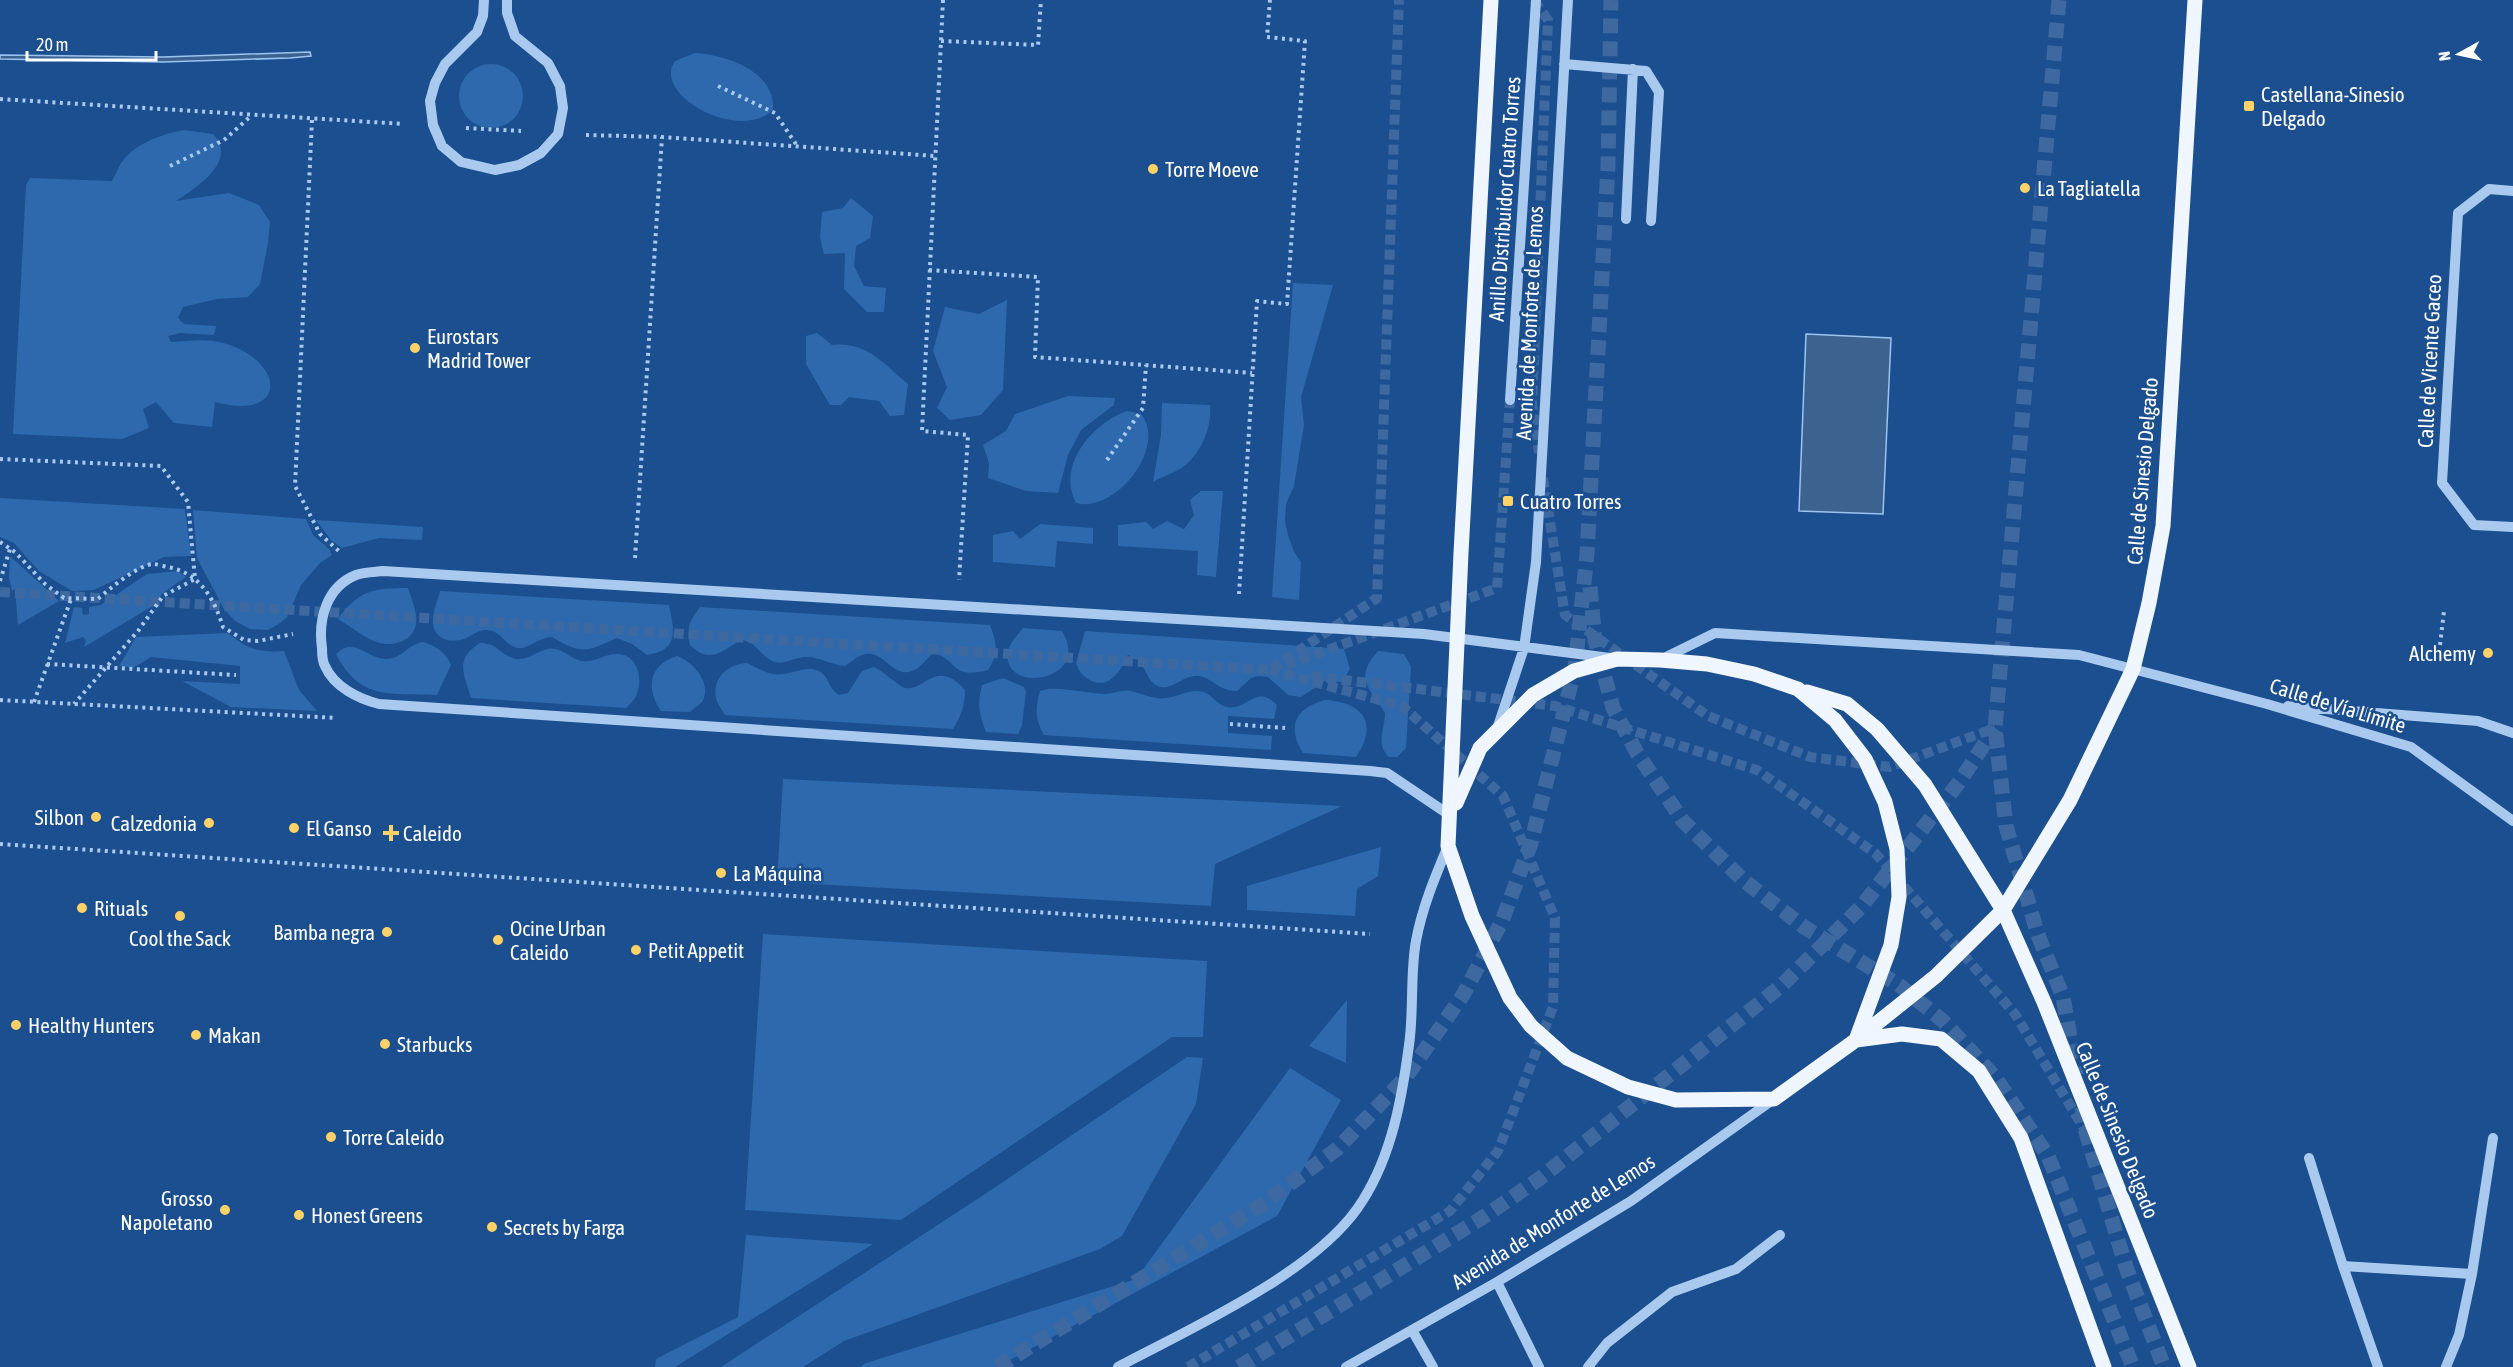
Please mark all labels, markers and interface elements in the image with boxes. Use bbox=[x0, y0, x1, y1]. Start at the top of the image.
scale bar bbox=[27, 24, 156, 62]
north arrow bbox=[2429, 24, 2489, 84]
text: 20 m bbox=[36, 34, 68, 55]
text: N bbox=[2435, 50, 2454, 62]
street label: Anillo Distribuidor Cuatro Torres bbox=[1483, 76, 1525, 322]
place label: Castellana-Sinesio Delgado bbox=[2261, 82, 2405, 130]
marker: Castellana-Sinesio Delgado bbox=[2242, 99, 2256, 113]
place label: Torre Moeve bbox=[1165, 157, 1259, 181]
marker: Torre Moeve bbox=[1146, 162, 1160, 176]
place label: La Tagliatella bbox=[2037, 176, 2141, 200]
marker: La Tagliatella bbox=[2018, 181, 2032, 195]
street label: Avenida de Monforte de Lemos bbox=[1511, 205, 1547, 441]
street label: Calle de Vicente Gaceo bbox=[2412, 274, 2446, 448]
place label: Eurostars Madrid Tower bbox=[427, 324, 531, 372]
marker: Eurostars Madrid Tower bbox=[408, 341, 422, 355]
street label: Calle de Sinesio Delgado bbox=[2122, 376, 2162, 566]
place label: Cuatro Torres bbox=[1520, 489, 1622, 513]
marker: Cuatro Torres bbox=[1501, 494, 1515, 508]
place label: Alchemy bbox=[2409, 641, 2476, 665]
marker: Alchemy bbox=[2481, 646, 2495, 660]
street label: Calle de Vía Límite bbox=[2267, 673, 2409, 737]
place label: Silbon bbox=[35, 805, 84, 829]
marker: Silbon bbox=[89, 810, 103, 824]
place label: Calzedonia bbox=[111, 811, 197, 835]
marker: Calzedonia bbox=[202, 816, 216, 830]
place label: El Ganso bbox=[306, 816, 372, 840]
marker: El Ganso bbox=[287, 821, 301, 835]
place label: Caleido bbox=[403, 821, 462, 845]
marker: Caleido bbox=[384, 826, 398, 840]
place label: La Máquina bbox=[733, 861, 822, 885]
marker: La Máquina bbox=[714, 866, 728, 880]
place label: Rituals bbox=[94, 896, 148, 920]
marker: Rituals bbox=[75, 901, 89, 915]
marker: Cool the Sack bbox=[173, 909, 187, 923]
place label: Ocine Urban Caleido bbox=[510, 916, 606, 964]
place label: Bamba negra bbox=[273, 920, 375, 944]
marker: Bamba negra bbox=[380, 925, 394, 939]
place label: Cool the Sack bbox=[129, 926, 231, 950]
marker: Ocine Urban Caleido bbox=[491, 933, 505, 947]
place label: Petit Appetit bbox=[648, 938, 744, 962]
marker: Petit Appetit bbox=[629, 943, 643, 957]
place label: Healthy Hunters bbox=[28, 1013, 154, 1037]
marker: Healthy Hunters bbox=[9, 1018, 23, 1032]
place label: Makan bbox=[208, 1023, 261, 1047]
marker: Makan bbox=[189, 1028, 203, 1042]
place label: Starbucks bbox=[397, 1032, 472, 1056]
marker: Starbucks bbox=[378, 1037, 392, 1051]
street label: Calle de Sinesio Delgado bbox=[2072, 1038, 2164, 1222]
place label: Torre Caleido bbox=[343, 1125, 444, 1149]
marker: Torre Caleido bbox=[324, 1130, 338, 1144]
street label: Avenida de Monforte de Lemos bbox=[1447, 1149, 1659, 1293]
place label: Grosso Napoletano bbox=[120, 1186, 213, 1234]
marker: Grosso Napoletano bbox=[218, 1203, 232, 1217]
place label: Honest Greens bbox=[311, 1203, 423, 1227]
marker: Honest Greens bbox=[292, 1208, 306, 1222]
place label: Secrets by Farga bbox=[504, 1215, 625, 1239]
marker: Secrets by Farga bbox=[485, 1220, 499, 1234]

